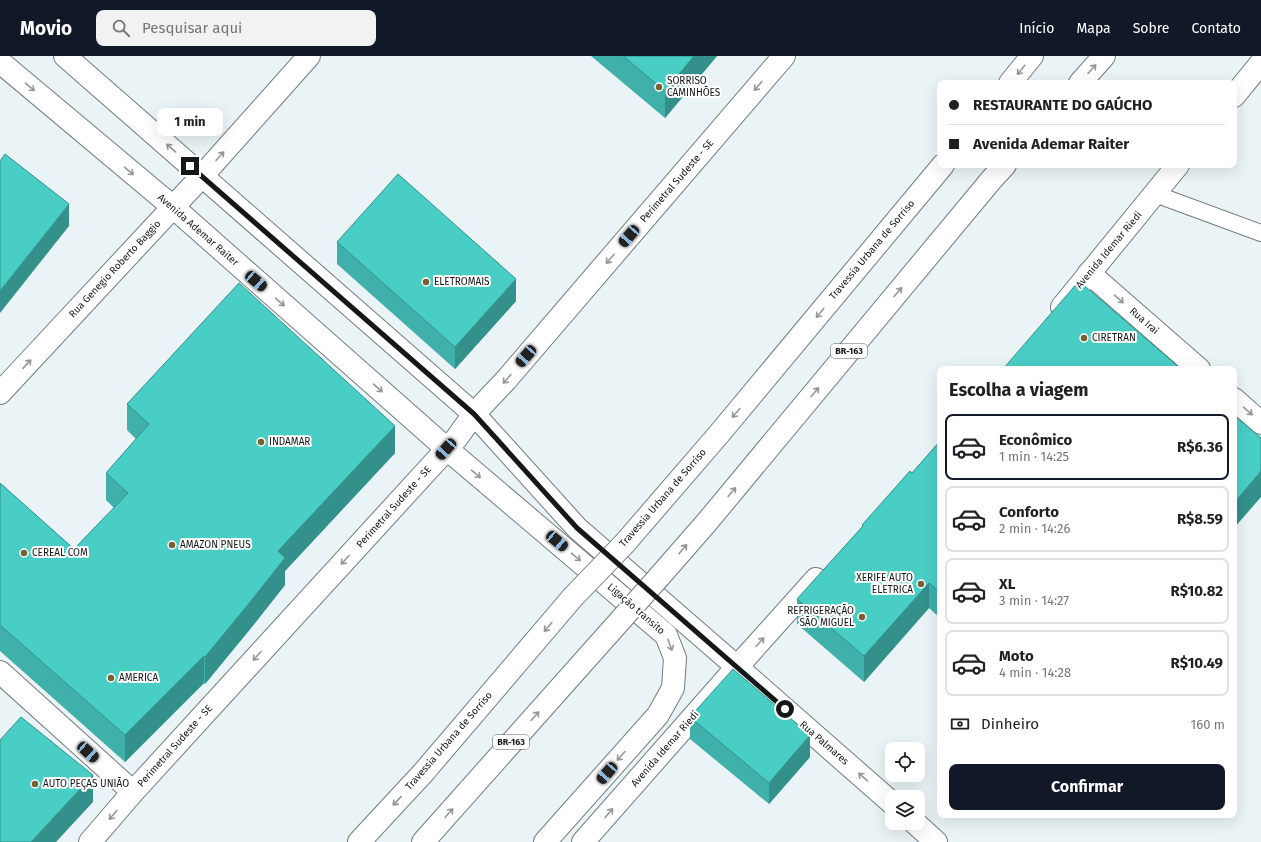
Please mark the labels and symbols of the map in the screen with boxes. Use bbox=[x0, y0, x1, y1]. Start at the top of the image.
one-way arrow bbox=[1017, 64, 1025, 75]
one-way arrow bbox=[1087, 65, 1096, 75]
place label: SORRISO CAMINHÕES bbox=[667, 75, 721, 99]
one-way arrow bbox=[754, 80, 763, 91]
one-way arrow bbox=[24, 82, 35, 91]
marker: SORRISO CAMINHÕES bbox=[654, 82, 664, 92]
callout: 1 min bbox=[157, 108, 223, 136]
street label: Perimetral Sudeste - SE bbox=[638, 137, 716, 225]
one-way arrow bbox=[165, 144, 176, 153]
one-way arrow bbox=[215, 150, 224, 161]
route end bbox=[181, 157, 199, 175]
one-way arrow bbox=[124, 166, 135, 175]
street label: Avenida Ademar Raiter bbox=[155, 192, 241, 269]
street label: Travessia Urbana de Sorriso bbox=[827, 198, 917, 302]
street label: Avenida Idemar Riedi bbox=[1073, 209, 1145, 291]
street label: Rua Genegio Roberto Baggio bbox=[67, 218, 163, 320]
car bbox=[617, 223, 641, 249]
one-way arrow bbox=[606, 253, 615, 263]
car bbox=[243, 269, 269, 293]
place label: ELETROMAIS bbox=[434, 276, 490, 288]
marker: ELETROMAIS bbox=[421, 277, 431, 287]
one-way arrow bbox=[894, 287, 903, 297]
one-way arrow bbox=[1113, 294, 1124, 303]
one-way arrow bbox=[275, 297, 285, 307]
street label: Rua Irai bbox=[1127, 305, 1161, 337]
one-way arrow bbox=[815, 308, 824, 318]
place label: CIRETRAN bbox=[1092, 332, 1136, 344]
marker: CIRETRAN bbox=[1079, 333, 1089, 343]
car bbox=[514, 343, 538, 369]
road number: BR-163 bbox=[831, 344, 867, 358]
one-way arrow bbox=[22, 359, 31, 369]
one-way arrow bbox=[503, 373, 512, 383]
one-way arrow bbox=[372, 383, 382, 392]
one-way arrow bbox=[810, 387, 819, 397]
one-way arrow bbox=[1242, 406, 1252, 415]
one-way arrow bbox=[732, 407, 741, 418]
place label: INDAMAR bbox=[269, 436, 310, 448]
car bbox=[434, 436, 458, 462]
marker: INDAMAR bbox=[256, 437, 266, 447]
street label: Travessia Urbana de Sorriso bbox=[617, 446, 709, 550]
street label: Perimetral Sudeste - SE bbox=[354, 464, 434, 550]
one-way arrow bbox=[471, 469, 482, 478]
one-way arrow bbox=[727, 486, 736, 497]
car bbox=[544, 529, 570, 553]
place label: AMAZON PNEUS bbox=[180, 539, 251, 551]
marker: AMAZON PNEUS bbox=[167, 540, 177, 550]
one-way arrow bbox=[678, 544, 687, 555]
place label: CEREAL COM bbox=[32, 547, 88, 559]
marker: CEREAL COM bbox=[19, 548, 29, 558]
one-way arrow bbox=[571, 553, 581, 562]
one-way arrow bbox=[340, 555, 349, 565]
place label: XERIFE AUTO ELETRICA bbox=[856, 572, 913, 596]
marker: XERIFE AUTO ELETRICA bbox=[916, 579, 926, 589]
street label: Ligação transito bbox=[605, 581, 667, 637]
place label: REFRIGERAÇÃO SÃO MIGUEL bbox=[787, 604, 854, 629]
marker: REFRIGERAÇÃO SÃO MIGUEL bbox=[857, 612, 867, 622]
one-way arrow bbox=[544, 622, 553, 632]
one-way arrow bbox=[755, 637, 764, 647]
one-way arrow bbox=[667, 639, 675, 651]
one-way arrow bbox=[252, 651, 262, 661]
place label: AMERICA bbox=[119, 672, 158, 684]
marker: AMERICA bbox=[106, 673, 116, 683]
street label: Travessia Urbana de Sorriso bbox=[403, 689, 495, 793]
route start bbox=[776, 700, 794, 718]
street label: Perimetral Sudeste - SE bbox=[135, 703, 215, 789]
street label: Avenida Idemar Riedi bbox=[629, 708, 701, 789]
one-way arrow bbox=[530, 711, 539, 721]
street label: Rua Palmares bbox=[797, 718, 851, 768]
road number: BR-163 bbox=[493, 735, 529, 749]
car bbox=[75, 740, 101, 764]
one-way arrow bbox=[617, 751, 626, 762]
car bbox=[595, 760, 619, 786]
one-way arrow bbox=[858, 773, 868, 782]
place label: AUTO PEÇAS UNIÃO bbox=[43, 777, 129, 790]
marker: AUTO PEÇAS UNIÃO bbox=[30, 779, 40, 789]
one-way arrow bbox=[392, 796, 401, 807]
one-way arrow bbox=[605, 807, 614, 818]
one-way arrow bbox=[444, 808, 453, 818]
one-way arrow bbox=[109, 809, 118, 820]

